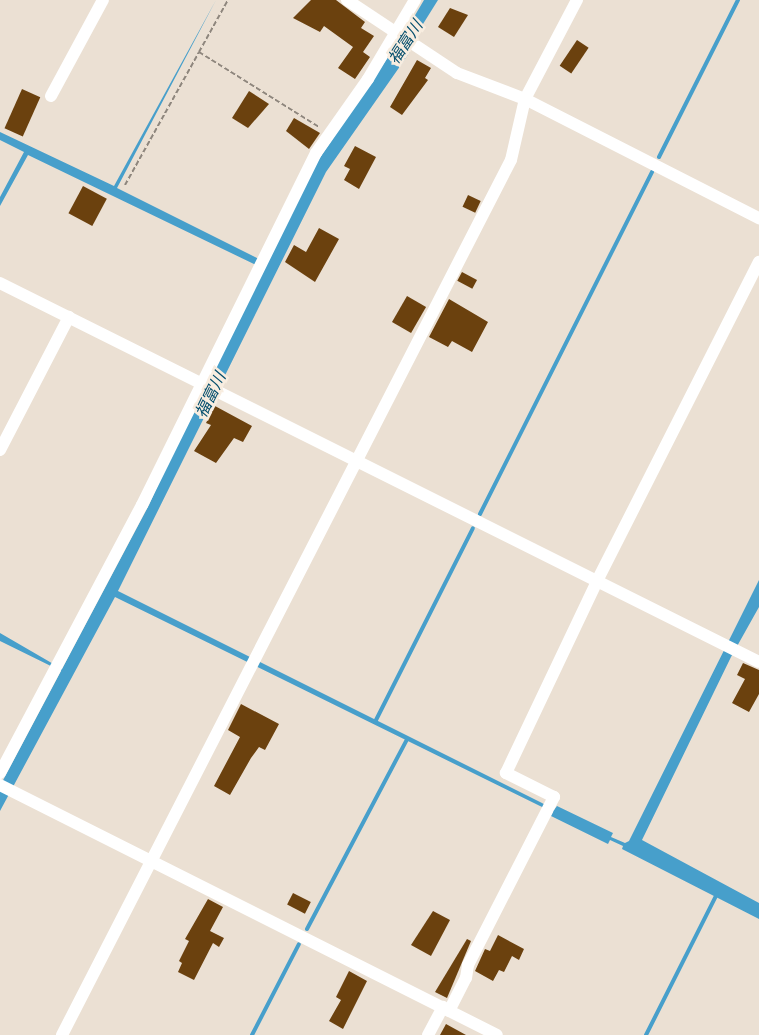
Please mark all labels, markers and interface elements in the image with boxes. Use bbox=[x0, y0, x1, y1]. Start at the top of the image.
water label: 福富川 bbox=[384, 17, 426, 67]
water label: 福富川 bbox=[191, 369, 229, 421]

